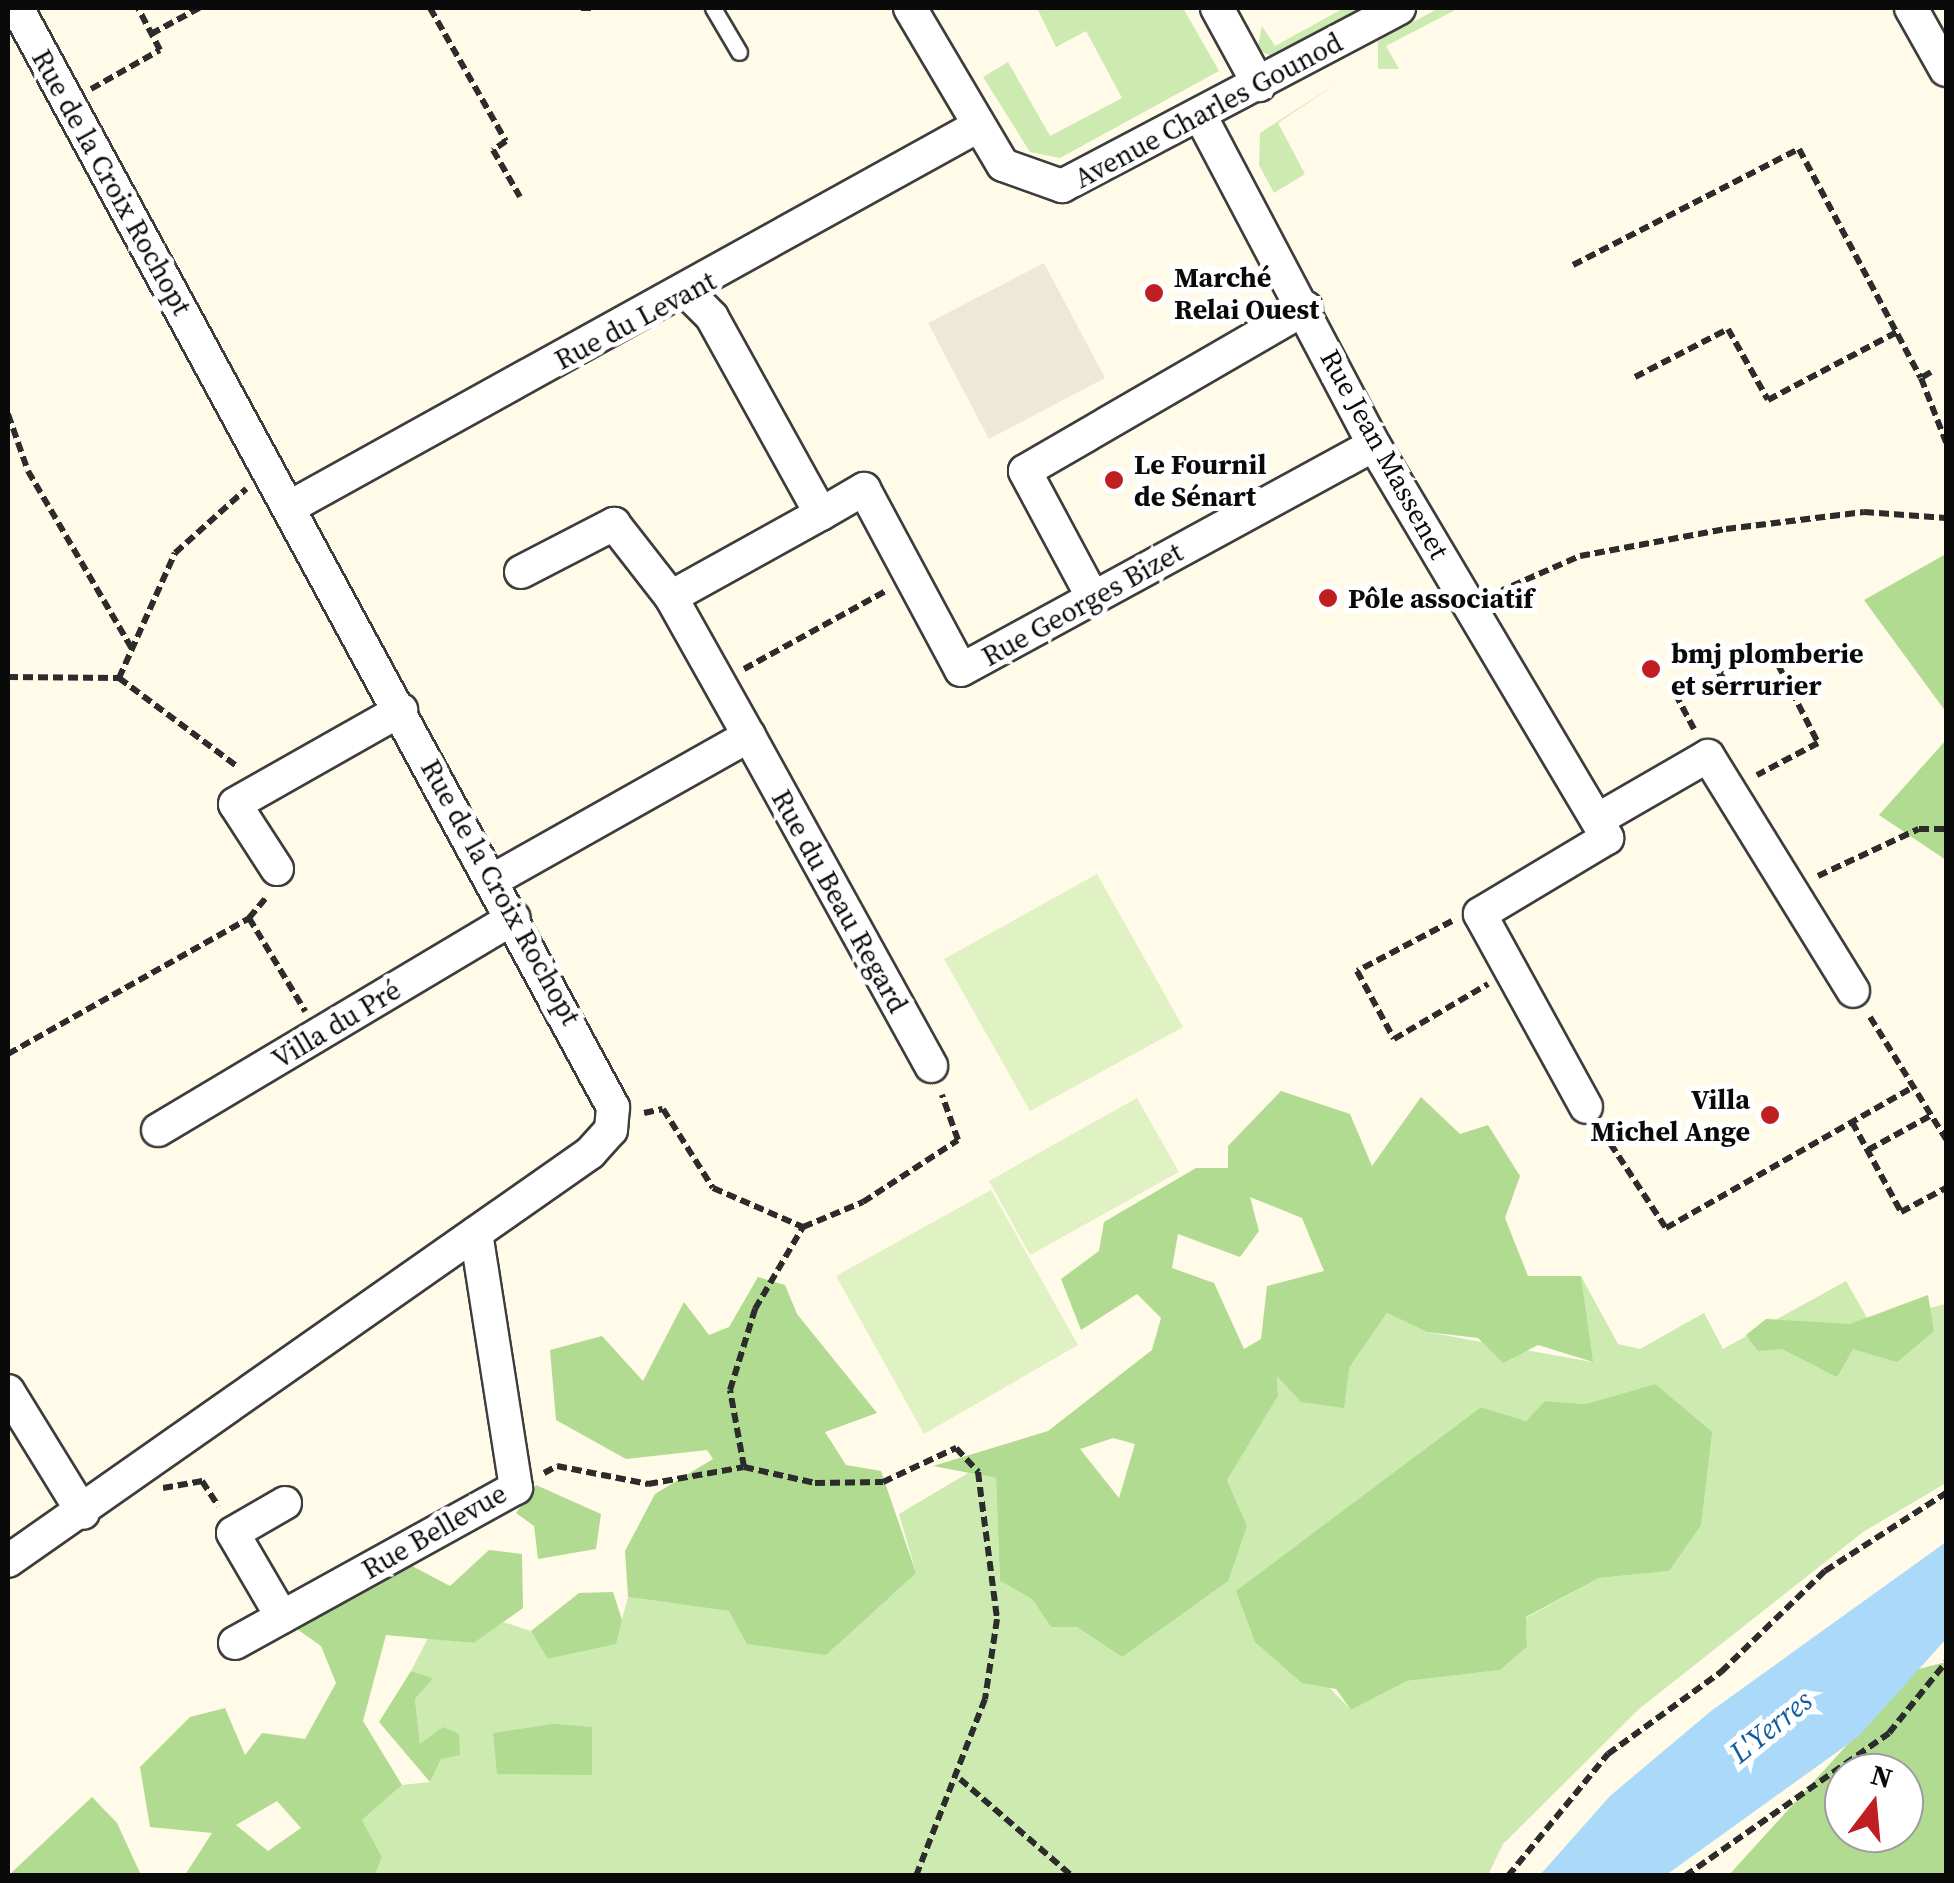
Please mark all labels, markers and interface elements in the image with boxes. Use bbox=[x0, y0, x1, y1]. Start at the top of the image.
street label: Avenue Charles Gounod bbox=[1068, 25, 1348, 195]
street label: Rue de la Croix Rochopt bbox=[25, 43, 199, 321]
place label: Marché Relai Ouest bbox=[1174, 260, 1319, 326]
street label: Rue du Levant bbox=[549, 263, 721, 377]
marker: Marché Relai Ouest bbox=[1143, 282, 1165, 304]
street label: Rue Jean Massenet bbox=[1314, 343, 1456, 565]
place label: Le Fournil de Sénart bbox=[1134, 447, 1266, 513]
marker: Le Fournil de Sénart bbox=[1103, 469, 1125, 491]
street label: Rue Georges Bizet bbox=[976, 535, 1188, 673]
place label: Pôle associatif bbox=[1348, 581, 1533, 615]
marker: Pôle associatif bbox=[1317, 587, 1339, 609]
place label: bmj plomberie et serrurier bbox=[1671, 636, 1864, 702]
marker: bmj plomberie et serrurier bbox=[1640, 658, 1662, 680]
street label: Rue de la Croix Rochopt bbox=[414, 753, 588, 1031]
street label: Rue du Beau Regard bbox=[765, 784, 915, 1018]
street label: Villa du Pré bbox=[266, 973, 406, 1075]
place label: Villa Michel Ange bbox=[1591, 1082, 1750, 1148]
marker: Villa Michel Ange bbox=[1759, 1104, 1781, 1126]
street label: Rue Bellevue bbox=[356, 1476, 512, 1586]
water label: L'Yerres bbox=[1723, 1683, 1819, 1771]
north arrow bbox=[1824, 1753, 1924, 1853]
text: N bbox=[1867, 1755, 1897, 1797]

